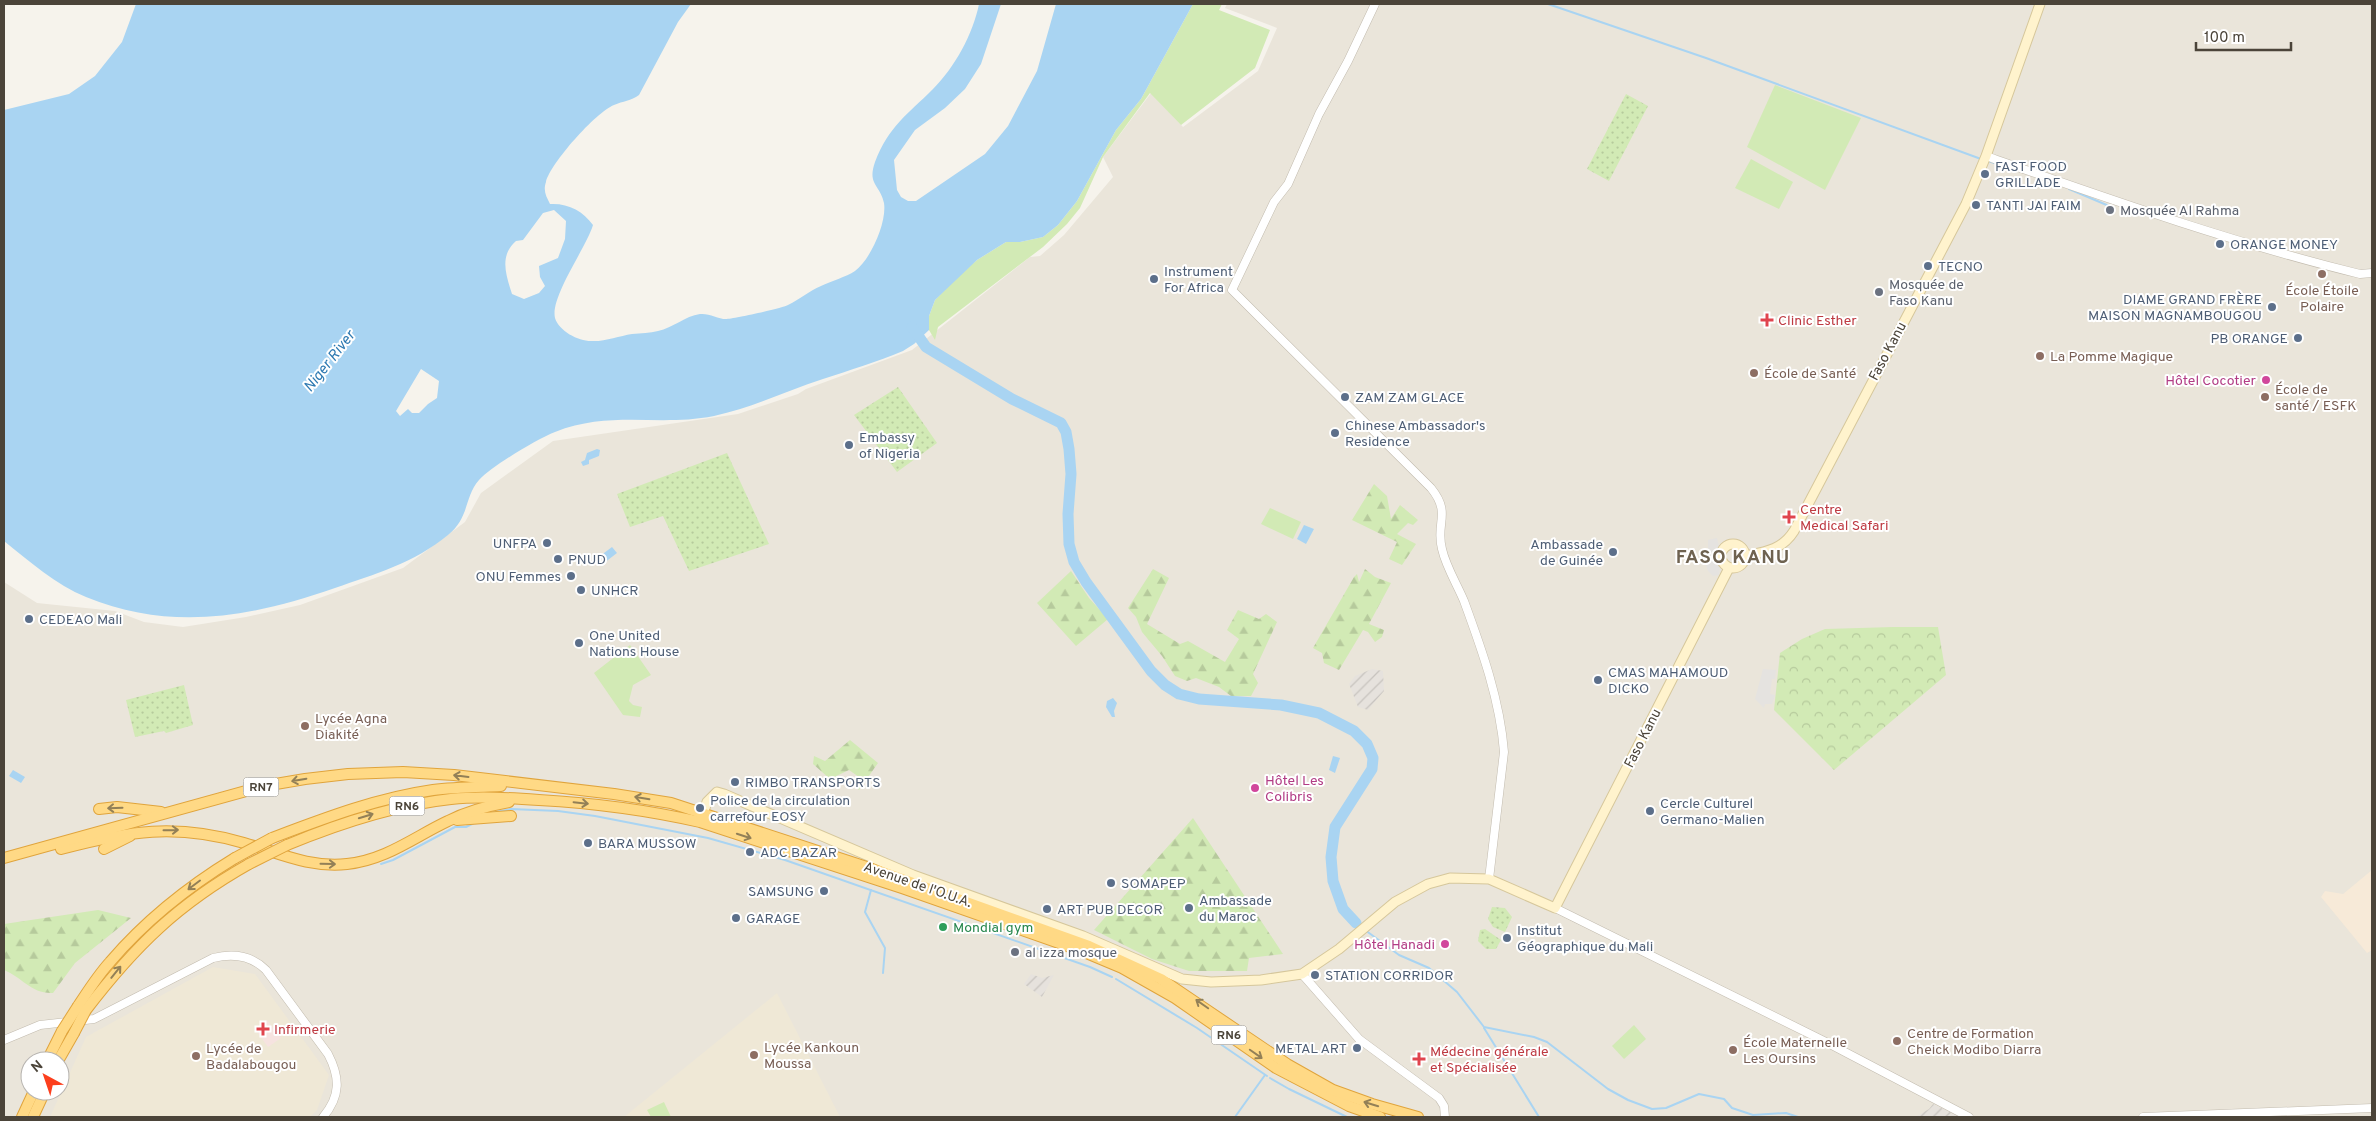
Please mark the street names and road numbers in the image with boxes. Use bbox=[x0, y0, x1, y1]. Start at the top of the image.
street label: Faso Kanu bbox=[1866, 319, 1911, 384]
street label: Faso Kanu bbox=[1621, 706, 1665, 771]
road number: RN7 bbox=[244, 778, 278, 796]
road number: RN6 bbox=[390, 796, 424, 816]
street label: Avenue de l'O.U.A. bbox=[861, 859, 974, 912]
road number: RN6 bbox=[1212, 1026, 1246, 1044]

